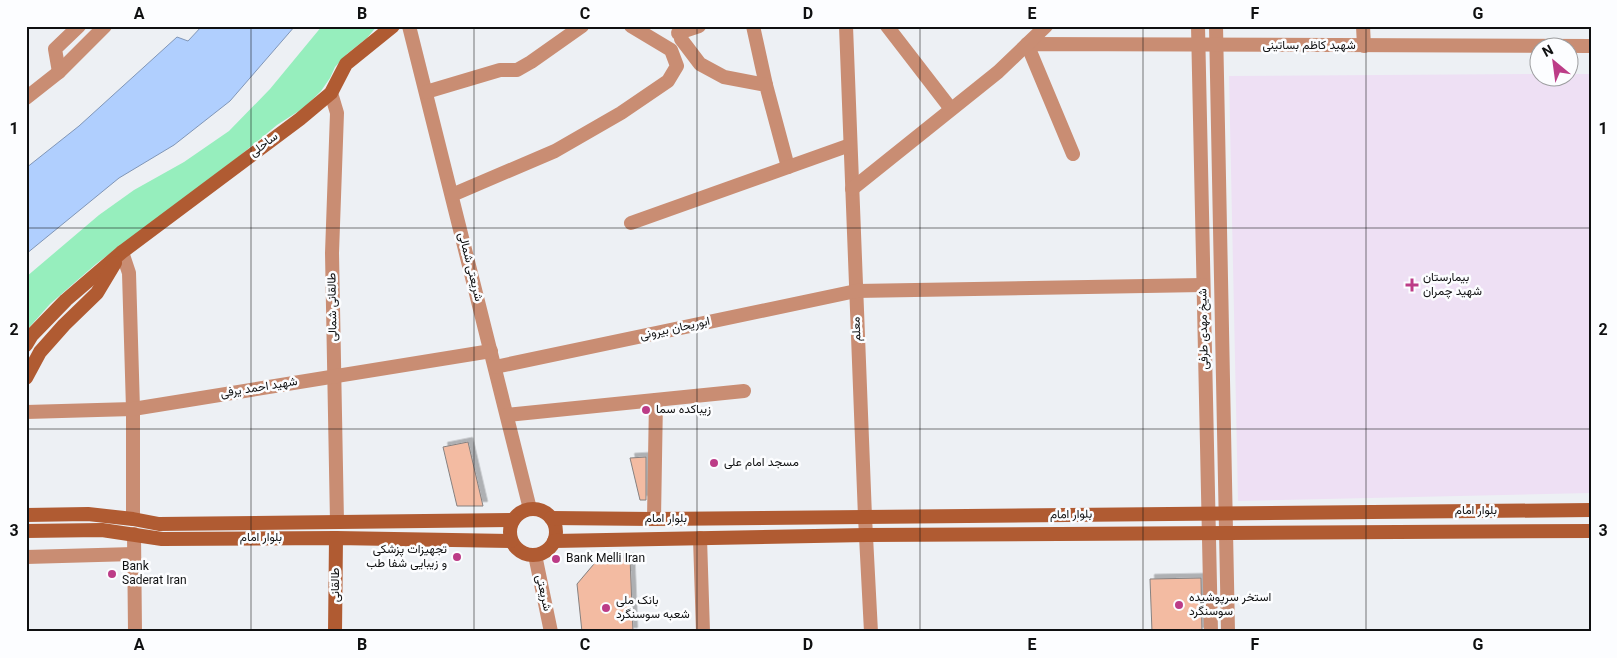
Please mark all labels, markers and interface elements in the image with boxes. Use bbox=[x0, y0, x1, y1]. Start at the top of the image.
text: A bbox=[134, 3, 145, 28]
text: B bbox=[357, 3, 367, 28]
text: C bbox=[580, 3, 590, 28]
text: D bbox=[803, 3, 813, 28]
text: E bbox=[1028, 3, 1037, 28]
text: F bbox=[1251, 3, 1260, 28]
text: G bbox=[1473, 3, 1484, 28]
street label: شهید کاظم بساتینی bbox=[1262, 37, 1356, 55]
north arrow bbox=[1530, 38, 1580, 88]
text: N bbox=[1539, 40, 1558, 64]
text: 1 bbox=[9, 118, 19, 143]
text: 1 bbox=[1598, 118, 1608, 143]
street label: ساحلی bbox=[246, 128, 282, 162]
street label: شریعتی شمالی bbox=[453, 230, 487, 304]
place label: بیمارستان شهید چمران bbox=[1423, 269, 1482, 301]
street label: طالقانی شمالی bbox=[323, 272, 343, 341]
marker: بیمارستان شهید چمران bbox=[1405, 278, 1419, 292]
street label: شیخ مهدی طرفی bbox=[1194, 288, 1214, 370]
street label: ابوریحان بیرونی bbox=[638, 313, 712, 345]
street label: معلم bbox=[848, 316, 866, 342]
text: 2 bbox=[9, 319, 19, 344]
text: 2 bbox=[1598, 319, 1608, 344]
street label: شهید احمد یرفی bbox=[219, 373, 299, 403]
place label: زیباکده سما bbox=[656, 401, 711, 419]
marker: زیباکده سما bbox=[640, 404, 652, 416]
place label: مسجد امام علی bbox=[724, 454, 799, 472]
marker: مسجد امام علی bbox=[708, 457, 720, 469]
street label: بلوار امام bbox=[1455, 502, 1497, 520]
street label: بلوار امام bbox=[1050, 506, 1092, 524]
street label: بلوار امام bbox=[645, 510, 687, 528]
text: 3 bbox=[9, 520, 19, 545]
text: 3 bbox=[1598, 520, 1608, 545]
street label: بلوار امام bbox=[240, 529, 282, 547]
place label: تجهیزات پزشکی و زیبایی شفا طب bbox=[366, 541, 447, 573]
place label: Bank Melli Iran bbox=[566, 550, 645, 568]
marker: تجهیزات پزشکی و زیبایی شفا طب bbox=[451, 551, 463, 563]
marker: Bank Melli Iran bbox=[550, 553, 562, 565]
place label: Bank Saderat Iran bbox=[122, 558, 187, 590]
street label: طالقانی bbox=[327, 567, 345, 602]
marker: Bank Saderat Iran bbox=[106, 568, 118, 580]
street label: شریعتی bbox=[530, 573, 556, 613]
place label: استخر سرپوشیده سوسنگرد bbox=[1189, 589, 1271, 621]
place label: بانک ملی شعبه سوسنگرد bbox=[616, 592, 690, 624]
marker: استخر سرپوشیده سوسنگرد bbox=[1173, 599, 1185, 611]
marker: بانک ملی شعبه سوسنگرد bbox=[600, 602, 612, 614]
text: A bbox=[134, 634, 145, 658]
text: B bbox=[357, 634, 367, 658]
text: C bbox=[580, 634, 590, 658]
text: D bbox=[803, 634, 813, 658]
text: E bbox=[1028, 634, 1037, 658]
text: F bbox=[1251, 634, 1260, 658]
text: G bbox=[1473, 634, 1484, 658]

